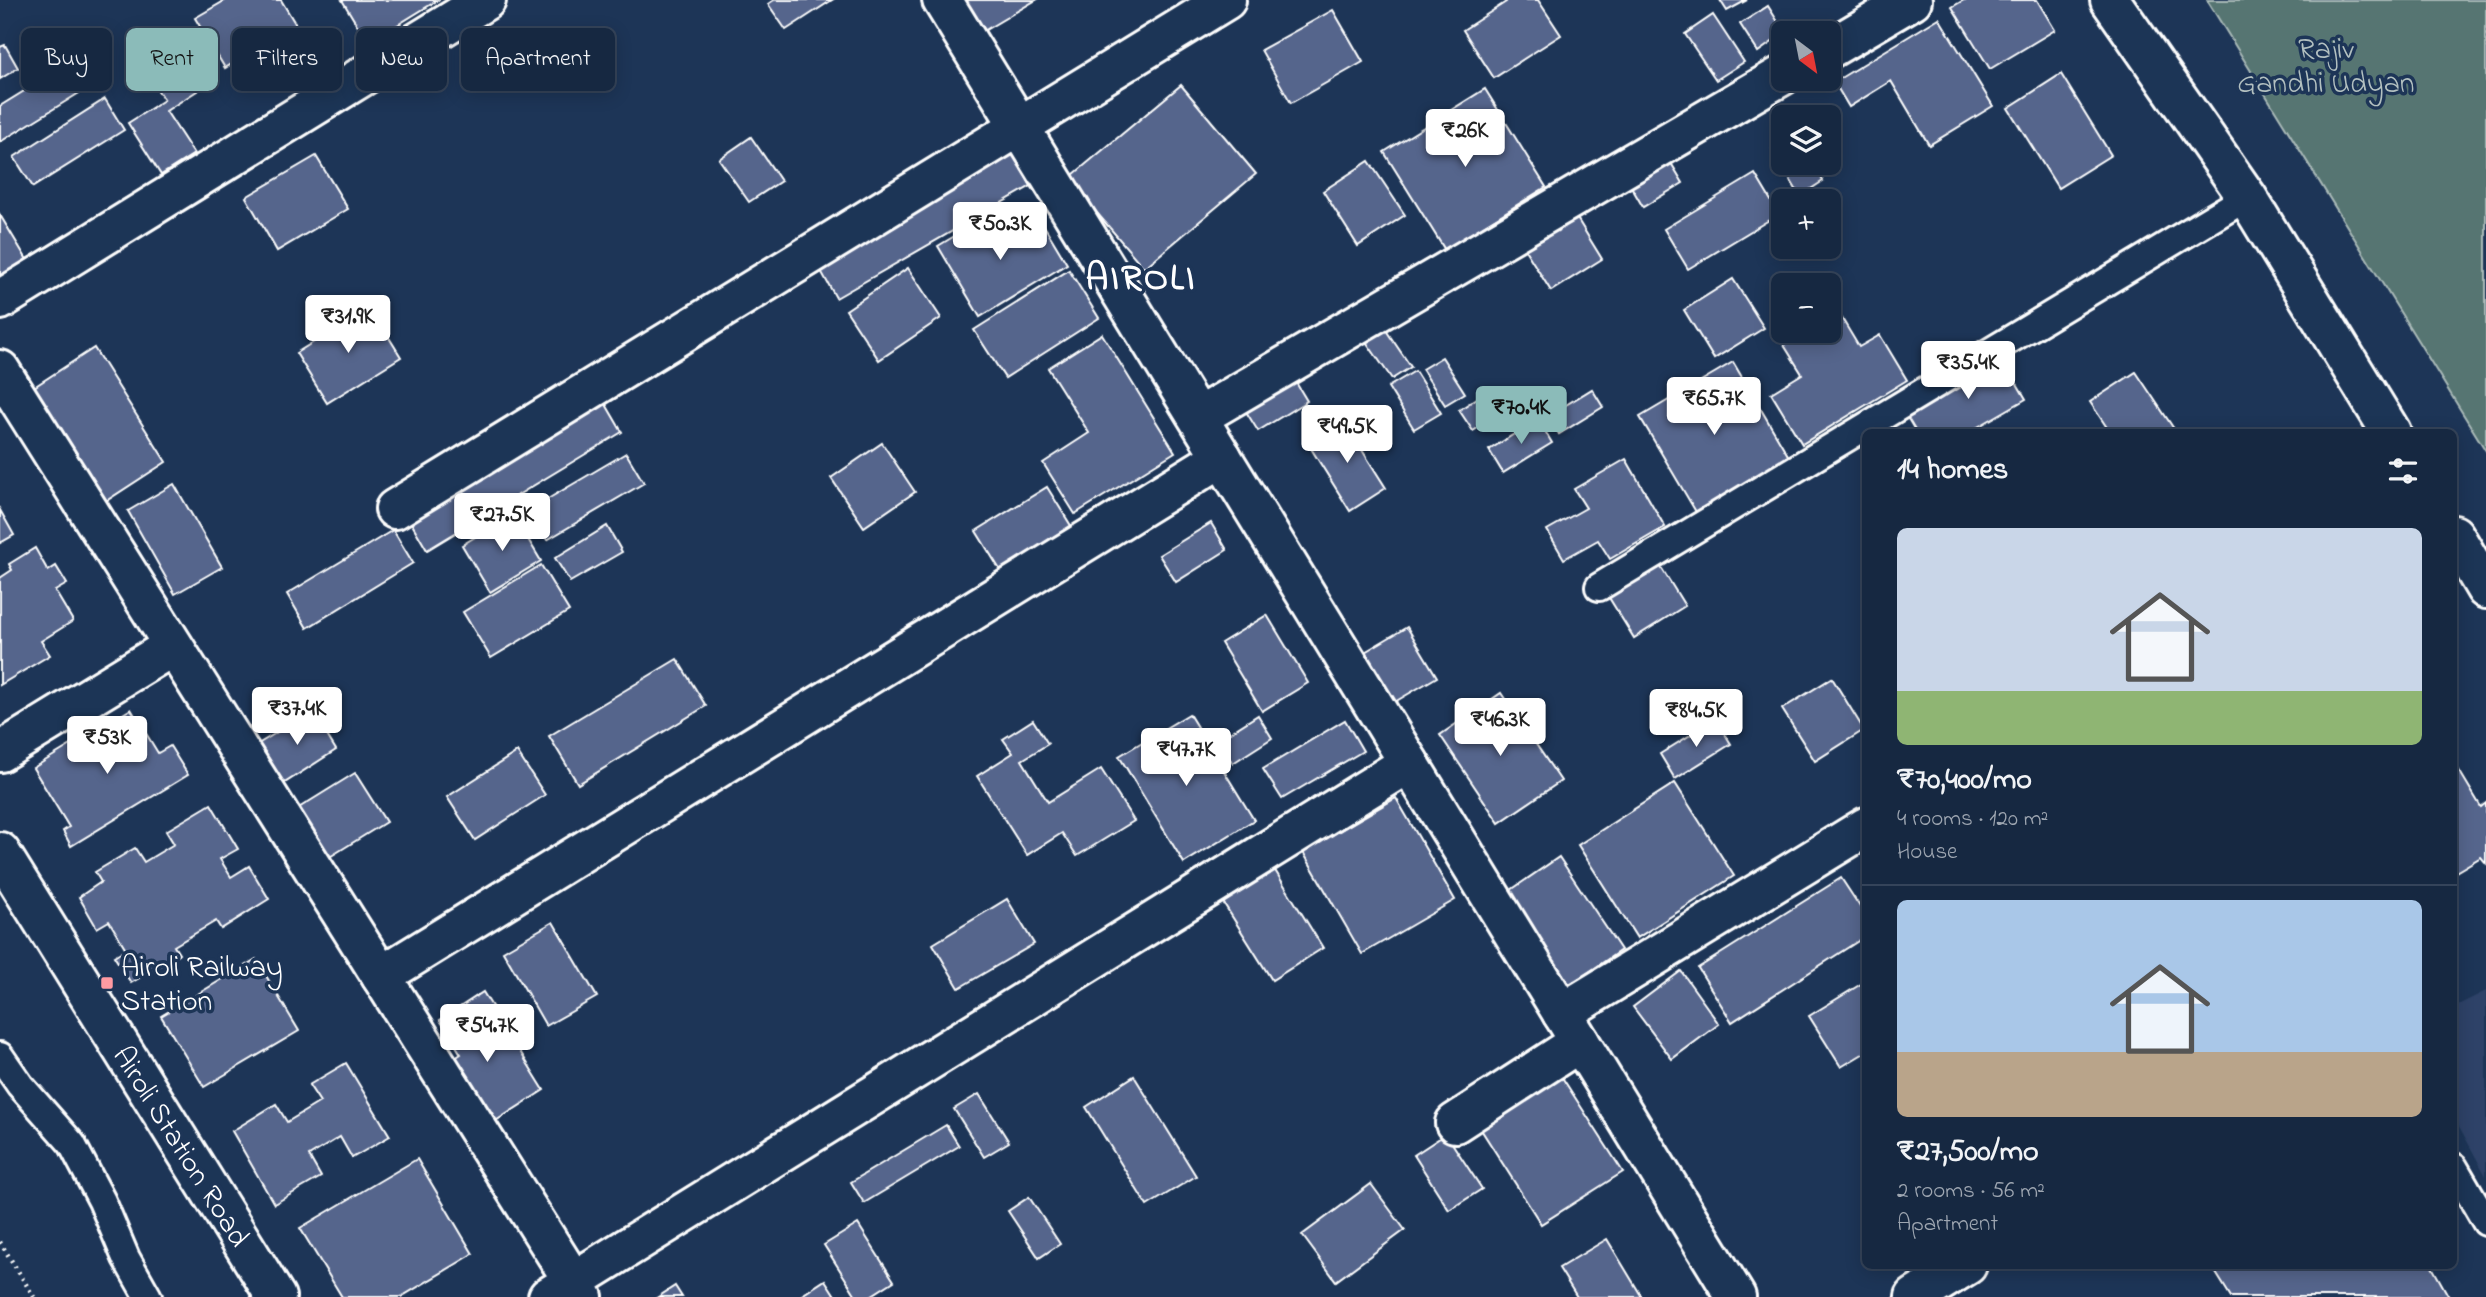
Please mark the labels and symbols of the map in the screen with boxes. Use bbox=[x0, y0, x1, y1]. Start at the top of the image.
north arrow bbox=[1771, 21, 1841, 91]
park label: Rajiv Gandhi Udyan bbox=[2237, 29, 2415, 107]
pin: ₹26K bbox=[1424, 110, 1506, 169]
pin: ₹50.3K bbox=[943, 202, 1057, 262]
district label: AIROLI bbox=[1085, 253, 1197, 307]
pin: ₹31.9K bbox=[291, 296, 405, 355]
pin: ₹35.4K bbox=[1911, 342, 2025, 401]
pin: ₹65.7K bbox=[1657, 378, 1771, 437]
pin: ₹70.4K bbox=[1464, 386, 1578, 446]
pin: ₹49.5K bbox=[1290, 406, 1404, 465]
pin: ₹27.5K bbox=[445, 494, 559, 553]
pin: ₹37.4K bbox=[240, 688, 354, 747]
pin: ₹84.5K bbox=[1639, 690, 1753, 749]
pin: ₹46.3K bbox=[1443, 698, 1557, 758]
pin: ₹53K bbox=[66, 716, 148, 776]
pin: ₹47.7K bbox=[1129, 728, 1243, 788]
place label: Airoli Railway Station bbox=[121, 947, 283, 1025]
marker: Airoli Railway Station bbox=[99, 975, 115, 991]
pin: ₹54.7K bbox=[430, 1004, 544, 1064]
street label: Airoli Station Road bbox=[100, 1038, 259, 1257]

